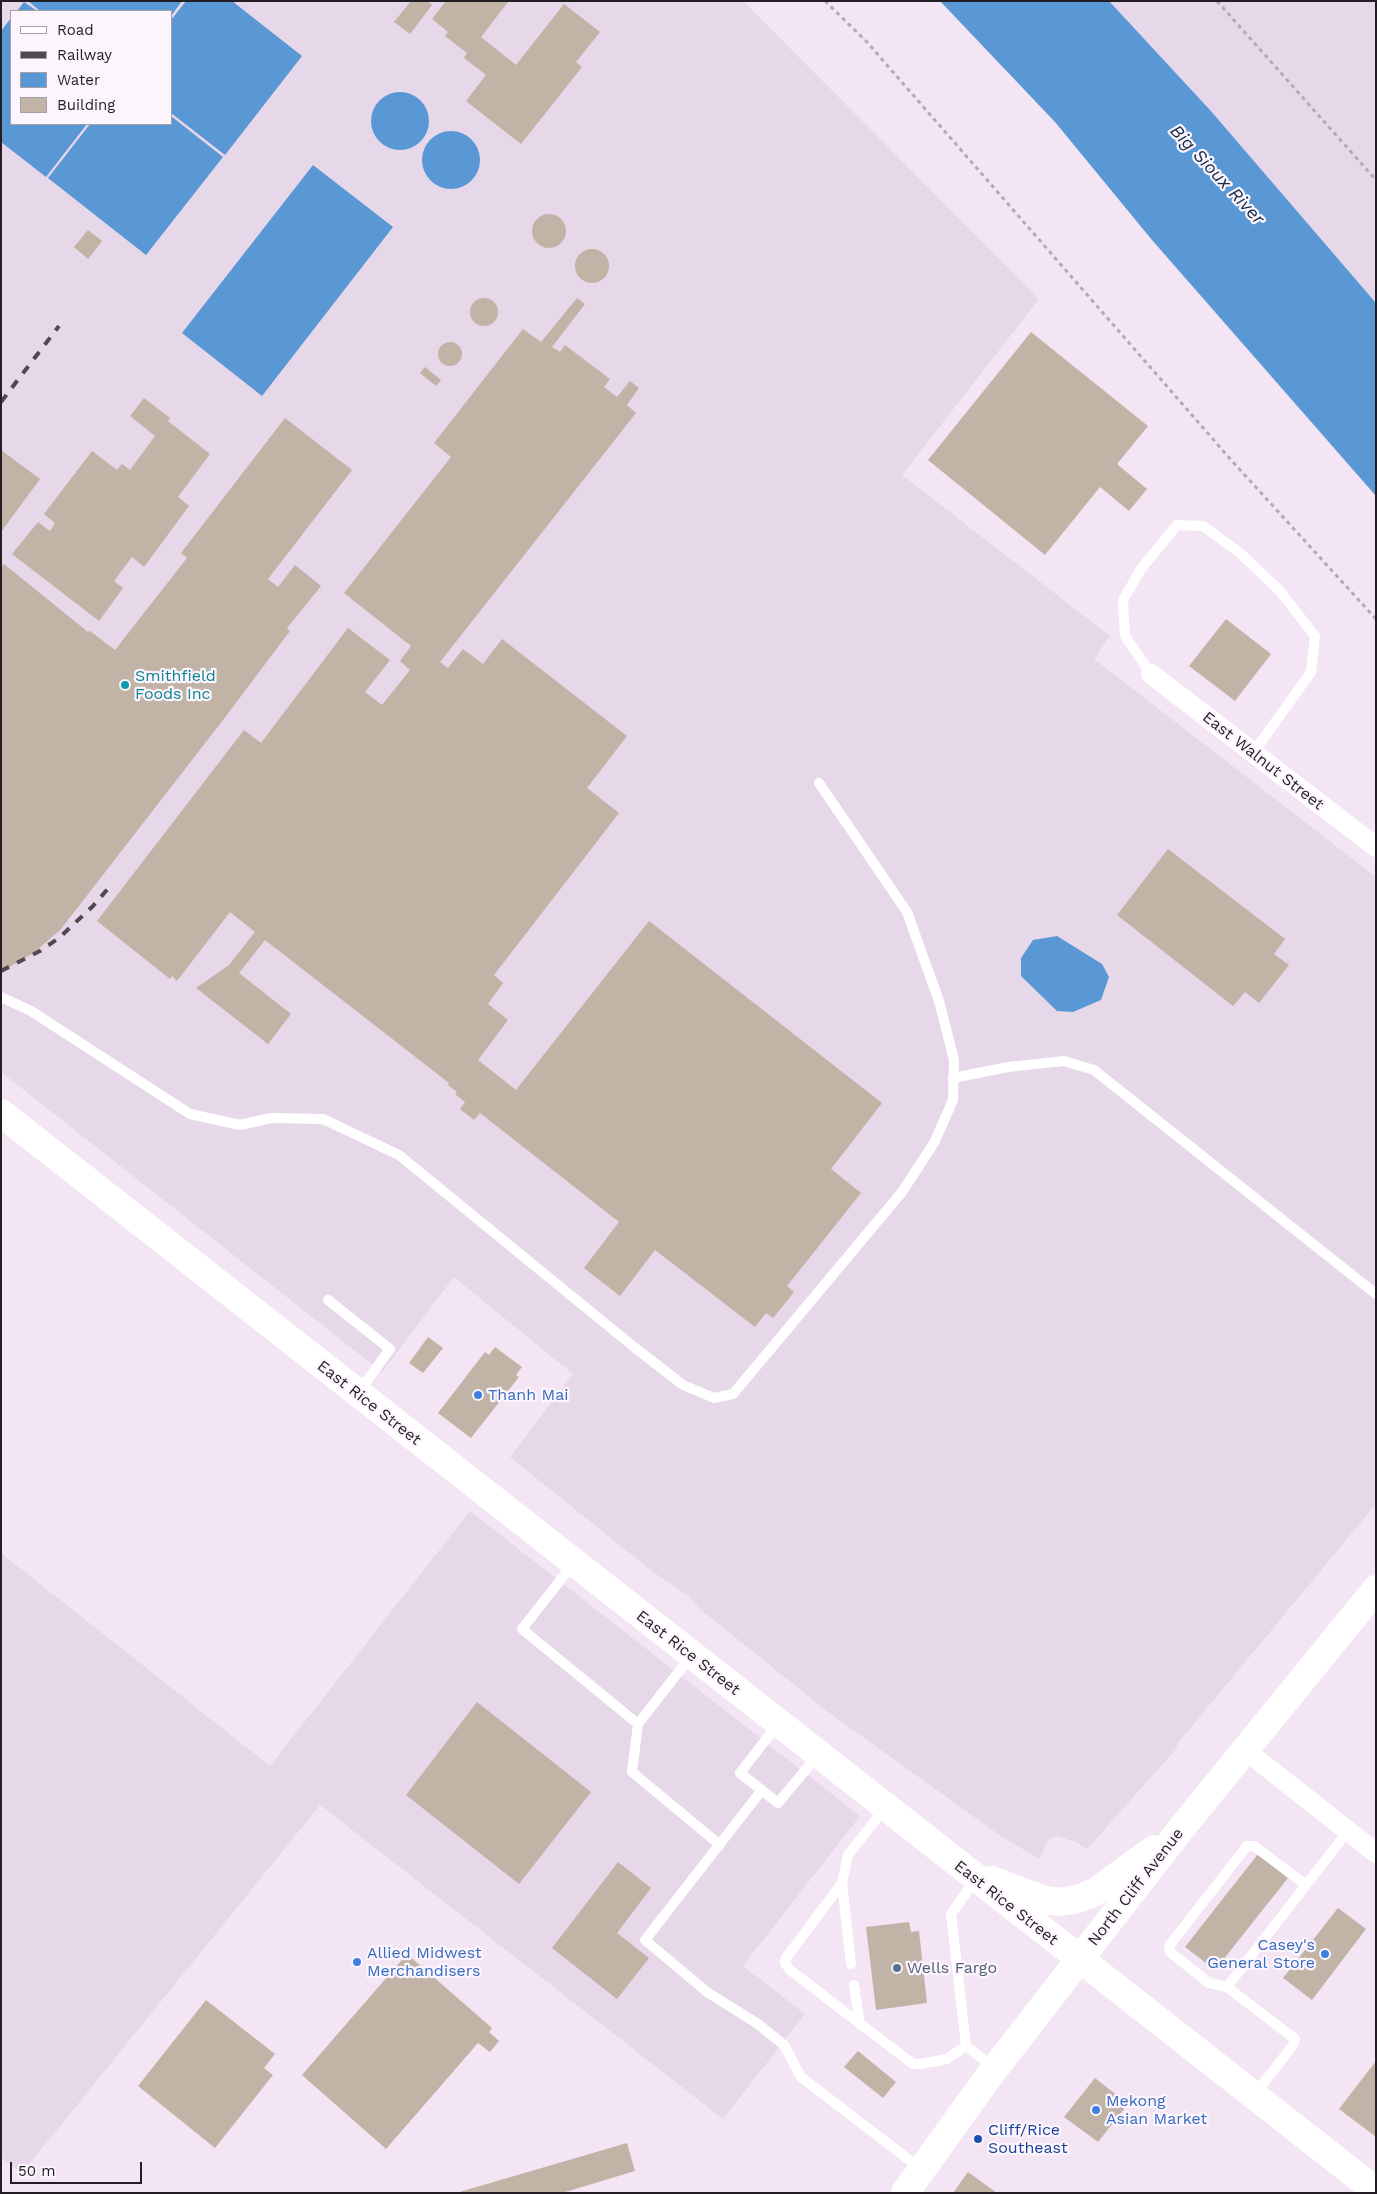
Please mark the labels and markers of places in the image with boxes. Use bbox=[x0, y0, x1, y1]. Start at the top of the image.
place label: Smithfield Foods Inc bbox=[135, 666, 216, 704]
marker: Smithfield Foods Inc bbox=[119, 679, 131, 691]
place label: Thanh Mai bbox=[488, 1385, 568, 1405]
marker: Thanh Mai bbox=[472, 1389, 484, 1401]
place label: Casey's General Store bbox=[1207, 1935, 1315, 1973]
place label: Allied Midwest Merchandisers bbox=[367, 1943, 482, 1981]
marker: Casey's General Store bbox=[1319, 1948, 1331, 1960]
marker: Allied Midwest Merchandisers bbox=[351, 1956, 363, 1968]
place label: Wells Fargo bbox=[907, 1958, 997, 1978]
marker: Wells Fargo bbox=[891, 1962, 903, 1974]
place label: Mekong Asian Market bbox=[1106, 2091, 1207, 2129]
marker: Mekong Asian Market bbox=[1090, 2104, 1102, 2116]
place label: Cliff/Rice Southeast bbox=[988, 2120, 1068, 2158]
marker: Cliff/Rice Southeast bbox=[972, 2133, 984, 2145]

